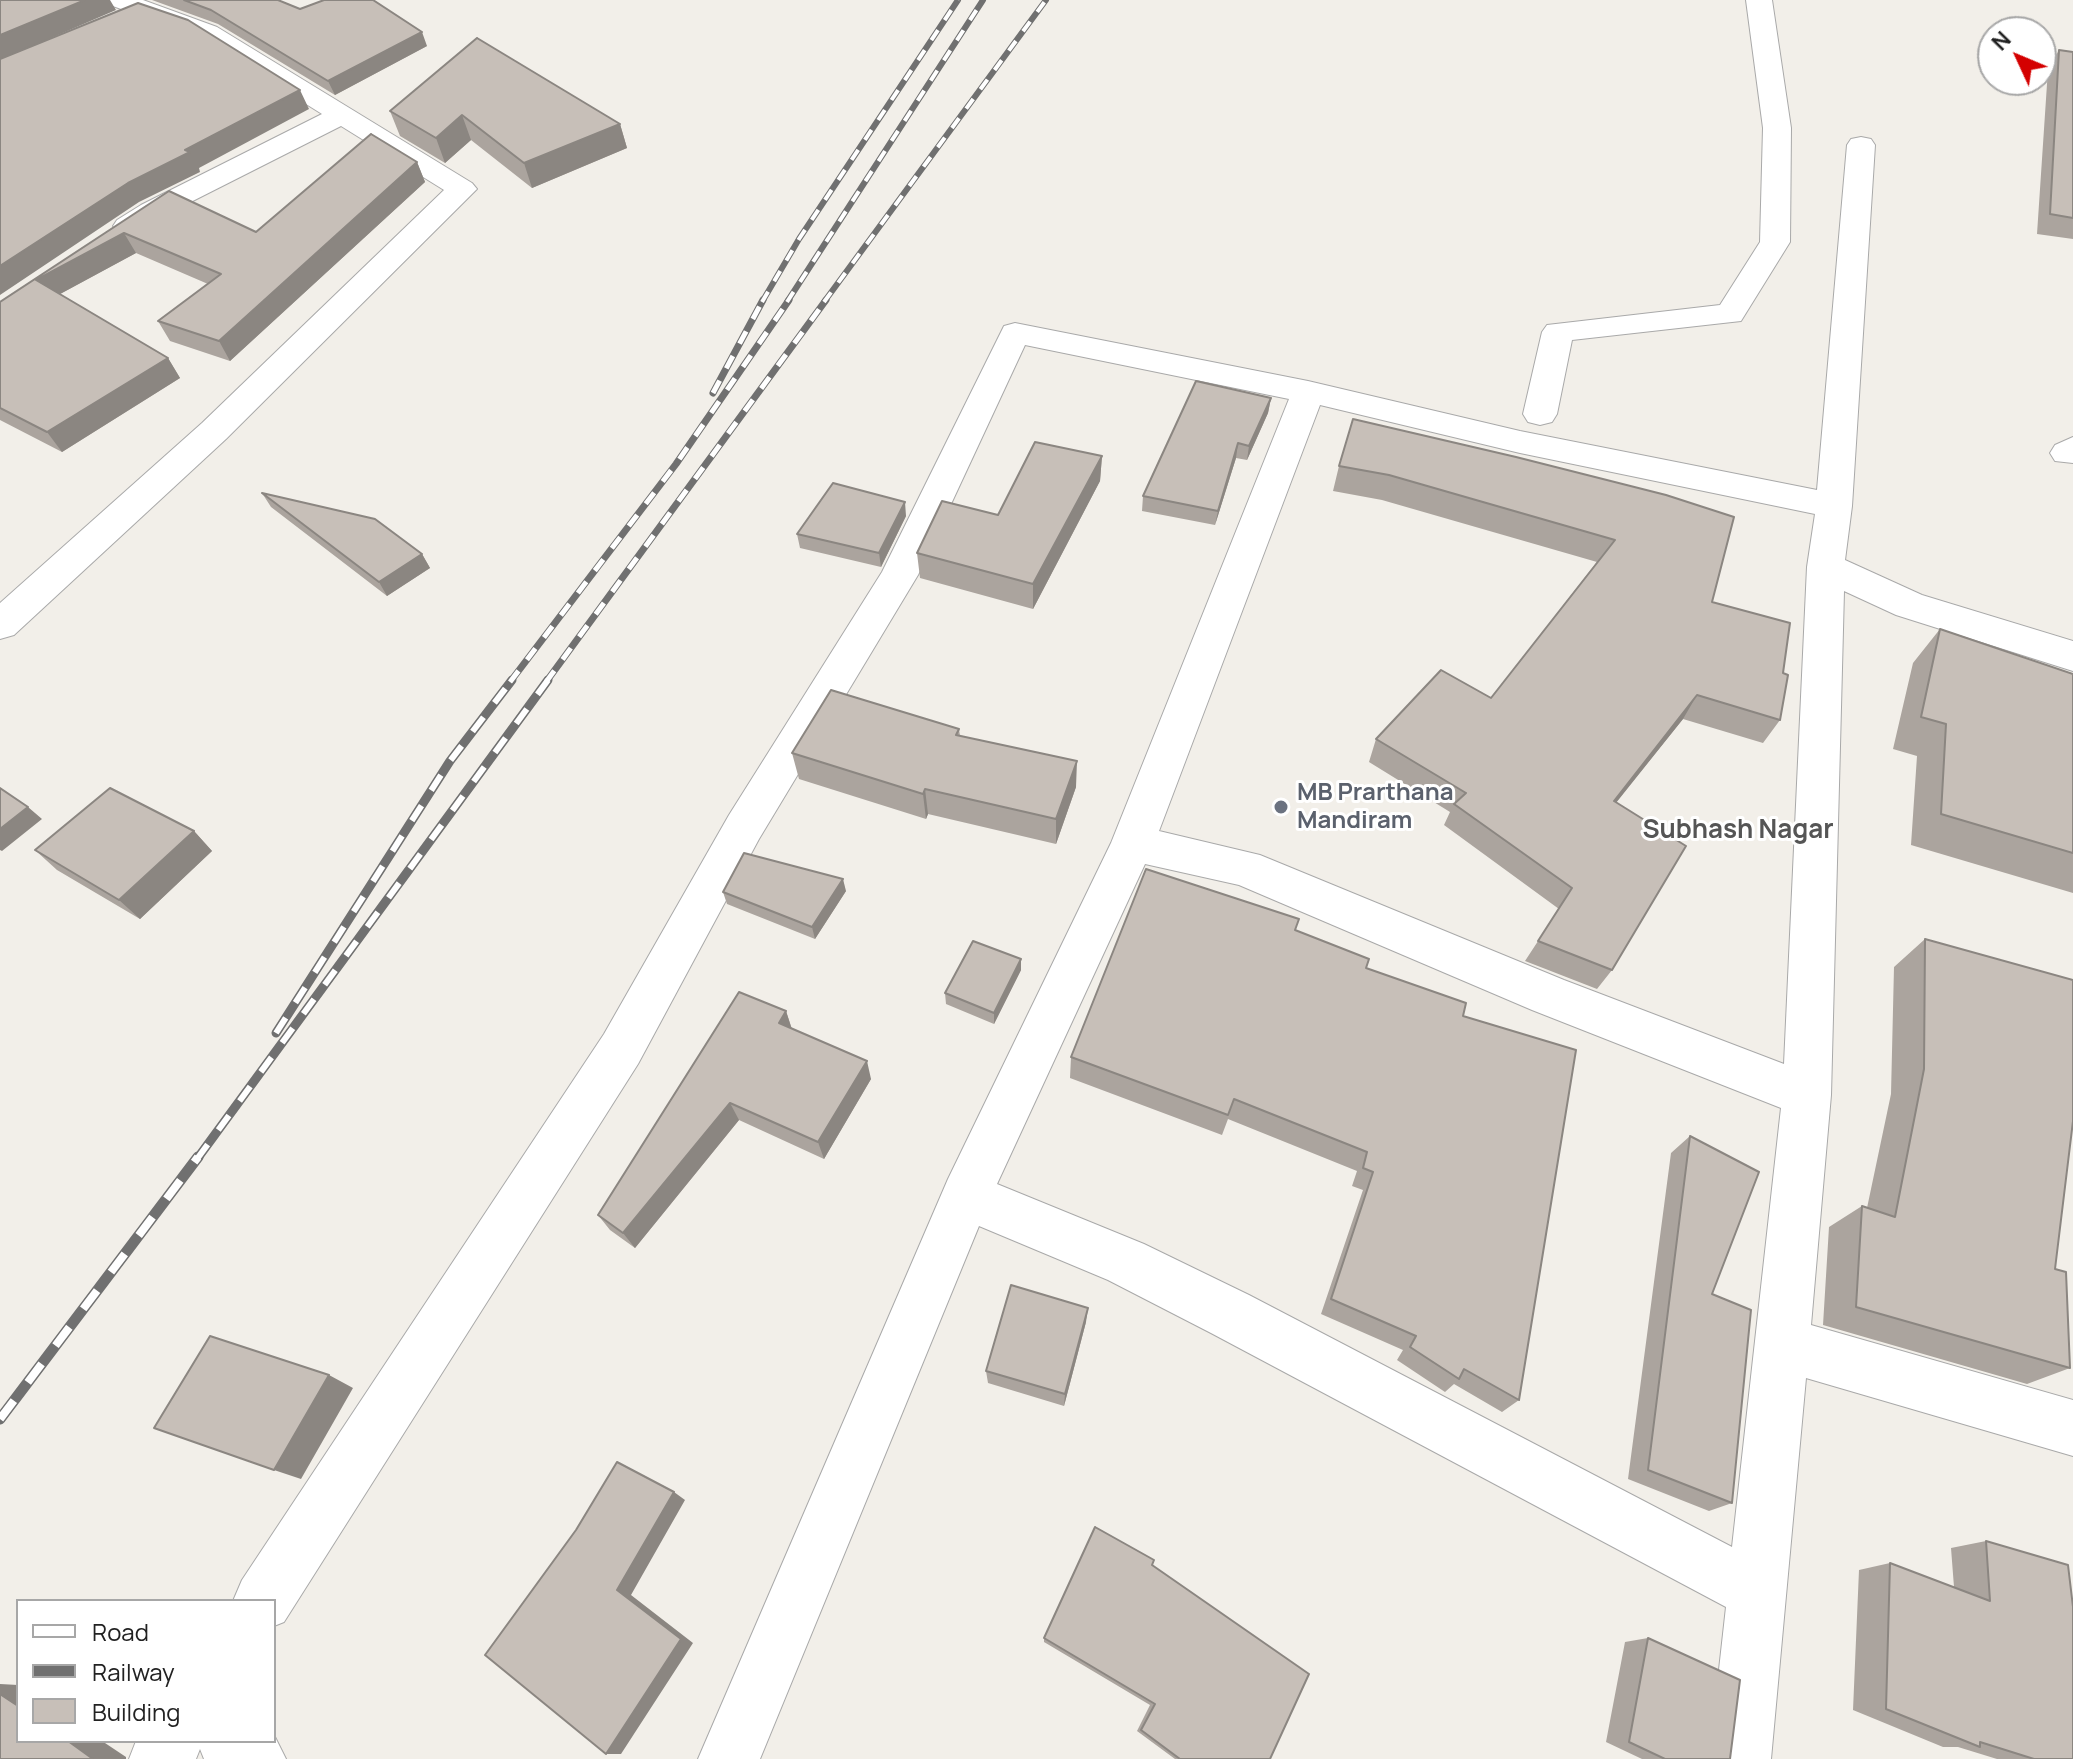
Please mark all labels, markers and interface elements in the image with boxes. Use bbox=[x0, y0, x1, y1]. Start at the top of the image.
north arrow bbox=[1977, 16, 2057, 96]
text: N bbox=[1985, 25, 2017, 57]
place label: MB Prarthana Mandiram bbox=[1297, 779, 1454, 835]
marker: MB Prarthana Mandiram bbox=[1272, 798, 1290, 816]
district label: Subhash Nagar bbox=[1642, 815, 1834, 847]
legend bbox=[16, 1599, 276, 1743]
text: Road bbox=[92, 1615, 149, 1648]
text: Railway bbox=[92, 1655, 175, 1688]
text: Building bbox=[92, 1695, 180, 1728]

